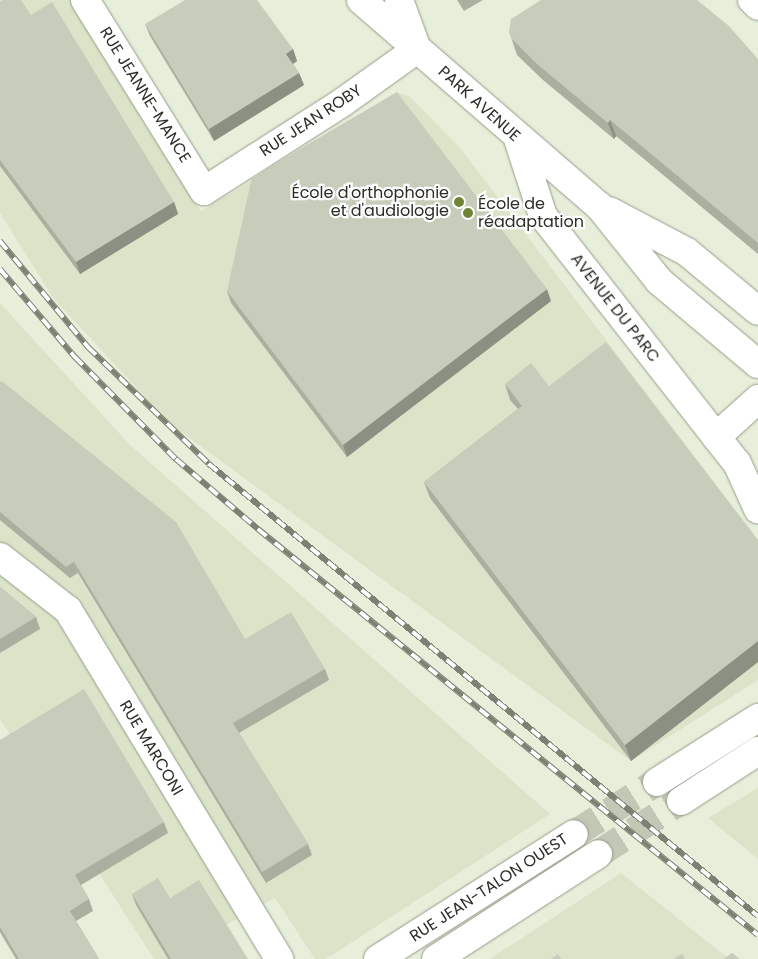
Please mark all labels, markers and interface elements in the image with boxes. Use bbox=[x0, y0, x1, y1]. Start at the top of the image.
street label: RUE JEANNE-MANCE bbox=[95, 24, 195, 166]
street label: PARK AVENUE bbox=[434, 62, 524, 146]
street label: RUE JEAN ROBY bbox=[257, 81, 365, 161]
place label: École d'orthophonie et d'audiologie bbox=[291, 183, 449, 221]
place label: École de réadaptation bbox=[478, 194, 584, 232]
marker: École d'orthophonie et d'audiologie bbox=[453, 196, 465, 208]
marker: École de réadaptation bbox=[462, 207, 474, 219]
street label: AVENUE DU PARC bbox=[567, 250, 663, 366]
street label: RUE MARCONI bbox=[115, 697, 187, 799]
street label: RUE JEAN-TALON OUEST bbox=[406, 830, 572, 946]

